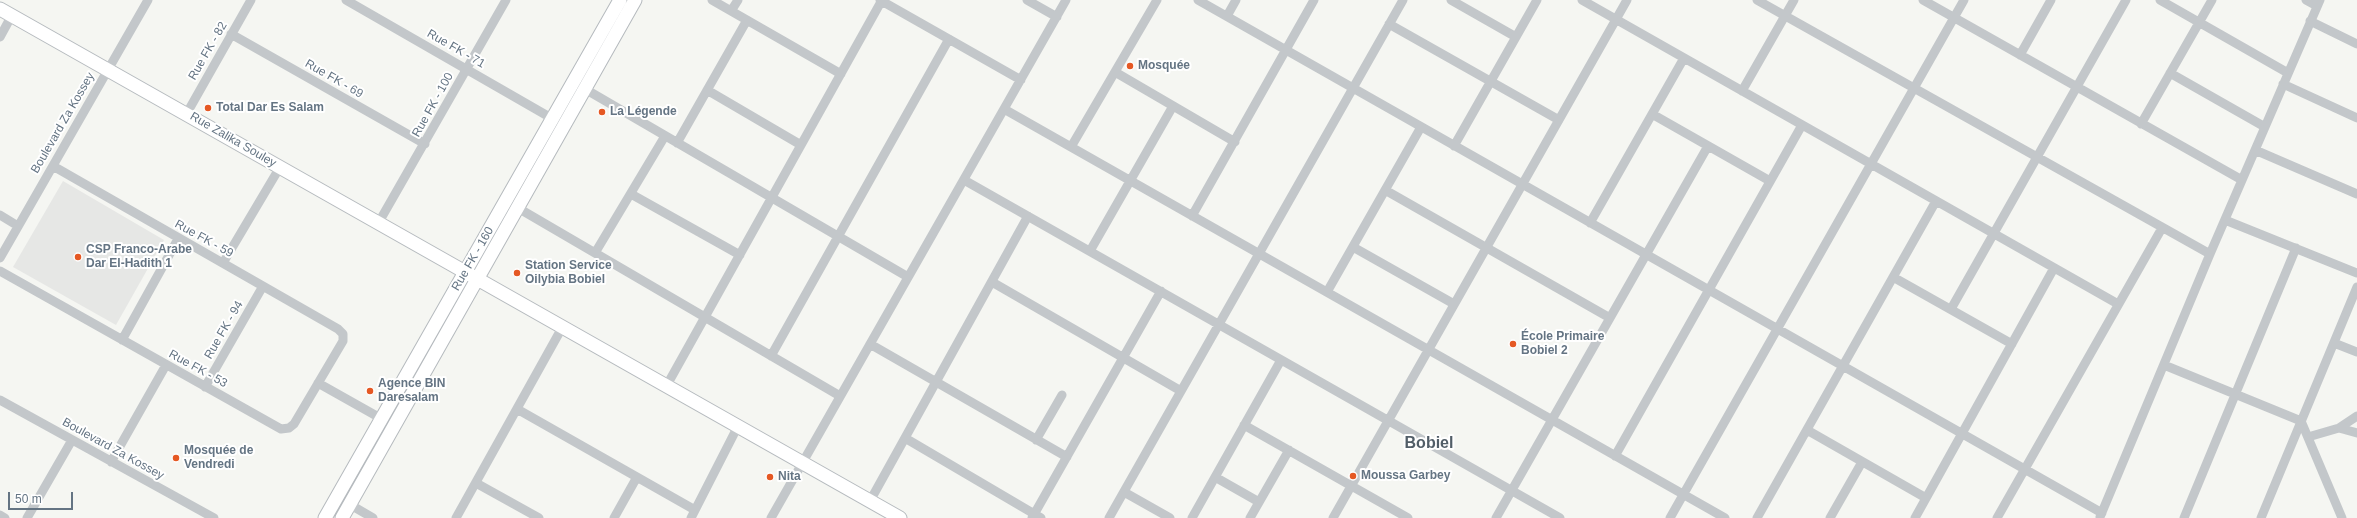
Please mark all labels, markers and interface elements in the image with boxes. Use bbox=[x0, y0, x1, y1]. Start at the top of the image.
street label: Rue FK - 82 bbox=[186, 19, 230, 83]
street label: Rue FK - 71 bbox=[424, 27, 488, 71]
street label: Rue FK - 69 bbox=[302, 57, 366, 101]
place label: Mosquée bbox=[1138, 59, 1190, 73]
marker: Mosquée bbox=[1125, 61, 1135, 71]
street label: Boulevard Za Kossey bbox=[28, 70, 98, 176]
street label: Rue FK - 100 bbox=[409, 70, 457, 140]
place label: Total Dar Es Salam bbox=[216, 101, 324, 115]
marker: Total Dar Es Salam bbox=[203, 103, 213, 113]
place label: La Légende bbox=[610, 105, 677, 119]
marker: La Légende bbox=[597, 107, 607, 117]
street label: Rue Zalika Souley bbox=[187, 109, 279, 171]
street label: Rue FK - 59 bbox=[172, 217, 236, 261]
street label: Rue FK - 160 bbox=[449, 224, 497, 294]
place label: CSP Franco-Arabe Dar El-Hadith 1 bbox=[86, 243, 192, 271]
marker: CSP Franco-Arabe Dar El-Hadith 1 bbox=[73, 252, 83, 262]
place label: Station Service Oilybia Bobiel bbox=[525, 259, 612, 287]
marker: Station Service Oilybia Bobiel bbox=[512, 268, 522, 278]
street label: Rue FK - 94 bbox=[202, 298, 246, 362]
place label: École Primaire Bobiel 2 bbox=[1521, 330, 1604, 358]
marker: École Primaire Bobiel 2 bbox=[1508, 339, 1518, 349]
street label: Rue FK - 53 bbox=[166, 347, 230, 391]
place label: Agence BIN Daresalam bbox=[378, 377, 445, 405]
marker: Agence BIN Daresalam bbox=[365, 386, 375, 396]
street label: Boulevard Za Kossey bbox=[60, 415, 166, 483]
district label: Bobiel bbox=[1405, 434, 1453, 454]
place label: Mosquée de Vendredi bbox=[184, 444, 253, 472]
marker: Mosquée de Vendredi bbox=[171, 453, 181, 463]
place label: Moussa Garbey bbox=[1361, 469, 1450, 483]
place label: Nita bbox=[778, 470, 801, 484]
marker: Moussa Garbey bbox=[1348, 471, 1358, 481]
marker: Nita bbox=[765, 472, 775, 482]
scale bar bbox=[10, 484, 75, 510]
text: 50 m bbox=[15, 492, 42, 506]

